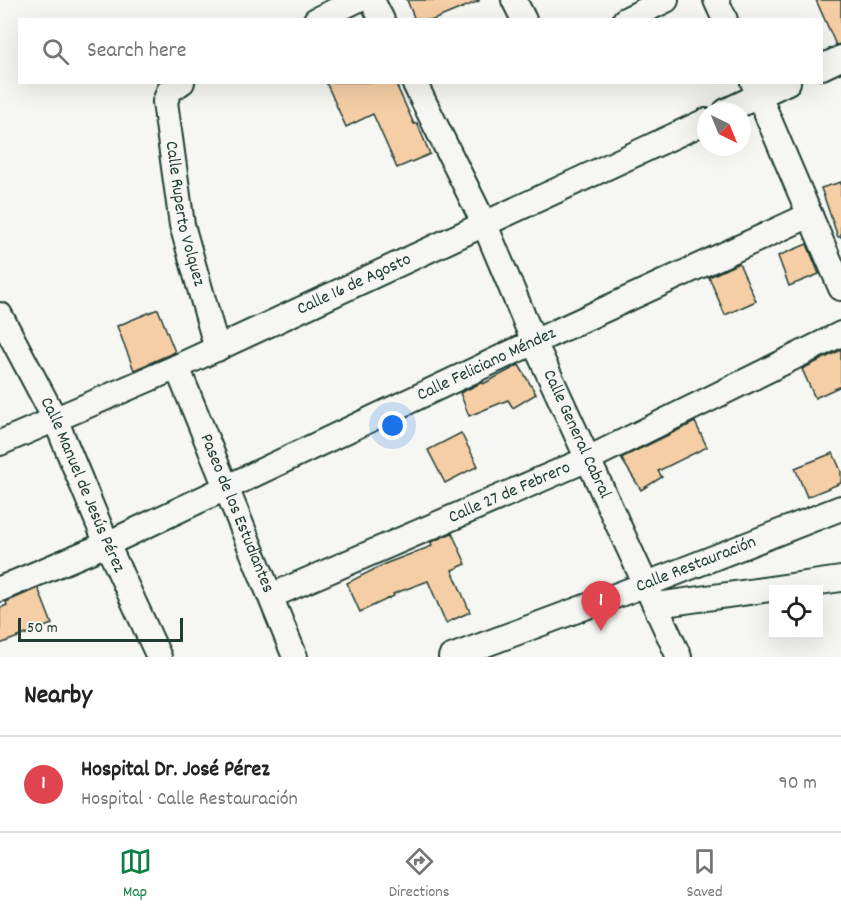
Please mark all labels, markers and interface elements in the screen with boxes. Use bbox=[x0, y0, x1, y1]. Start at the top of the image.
search box bbox=[18, 18, 823, 84]
icon: search bbox=[39, 35, 72, 68]
text: Search here bbox=[87, 36, 186, 67]
north arrow bbox=[697, 102, 751, 156]
street label: Calle Ruperto Volquez bbox=[158, 140, 211, 289]
street label: Calle 16 de Agosto bbox=[293, 247, 415, 322]
street label: Calle Feliciano Méndez bbox=[413, 321, 560, 408]
street label: Calle General Cabral bbox=[536, 366, 617, 503]
street label: Calle Manuel de Jesús Pérez bbox=[33, 393, 131, 577]
your location bbox=[378, 411, 407, 440]
street label: Paseo de los Estudiantes bbox=[193, 430, 280, 597]
street label: Calle 27 de Febrero bbox=[445, 456, 575, 530]
street label: Calle Restauración bbox=[633, 530, 760, 599]
pin: 1 bbox=[582, 582, 620, 631]
map controls bbox=[769, 585, 823, 639]
button: locate bbox=[769, 585, 823, 639]
scale bar bbox=[18, 615, 183, 642]
text: 50 m bbox=[27, 617, 58, 640]
text: Nearby bbox=[24, 678, 92, 715]
text: Hospital Dr. José Pérez bbox=[81, 755, 270, 786]
text: 1 bbox=[41, 770, 46, 798]
text: 90 m bbox=[779, 770, 817, 798]
text: Hospital · Calle Restauración bbox=[81, 786, 298, 814]
tab: Map bbox=[119, 845, 152, 904]
tab: Directions bbox=[389, 845, 449, 904]
tab: Saved bbox=[687, 845, 722, 904]

